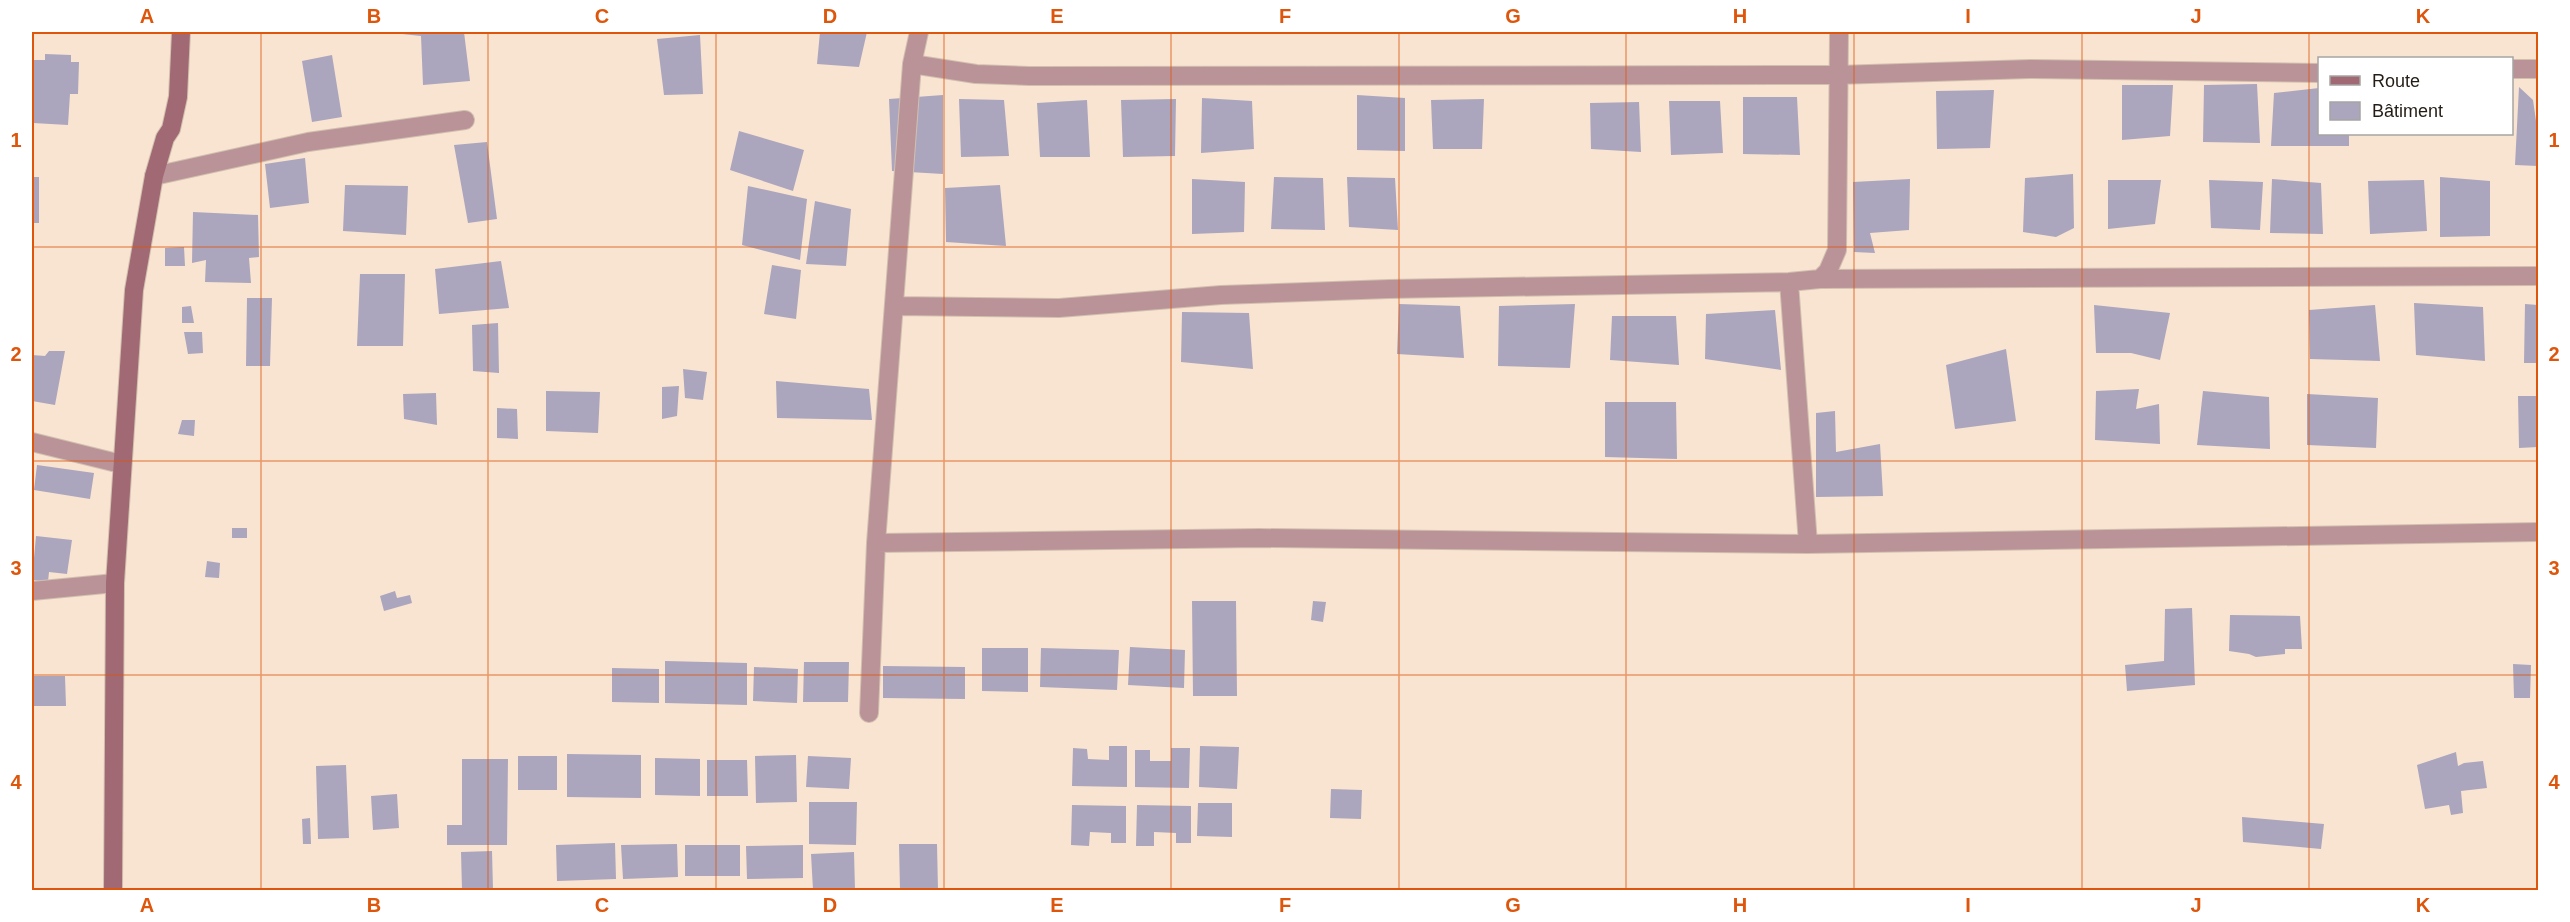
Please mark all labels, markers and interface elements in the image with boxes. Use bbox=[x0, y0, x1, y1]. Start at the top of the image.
text: A bbox=[140, 5, 154, 27]
text: B bbox=[367, 5, 381, 27]
text: C bbox=[595, 5, 609, 27]
text: D bbox=[823, 5, 837, 27]
text: E bbox=[1050, 5, 1064, 27]
text: F bbox=[1279, 5, 1291, 27]
text: G bbox=[1505, 5, 1521, 27]
text: H bbox=[1733, 5, 1747, 27]
text: I bbox=[1965, 5, 1971, 27]
text: J bbox=[2190, 5, 2202, 27]
text: K bbox=[2416, 5, 2431, 27]
legend bbox=[2318, 57, 2513, 135]
text: Route bbox=[2372, 71, 2420, 91]
text: Bâtiment bbox=[2372, 101, 2443, 121]
text: 1 bbox=[10, 129, 22, 151]
text: 1 bbox=[2548, 129, 2560, 151]
text: 2 bbox=[10, 343, 22, 365]
text: 2 bbox=[2548, 343, 2560, 365]
text: 3 bbox=[10, 557, 22, 579]
text: 3 bbox=[2548, 557, 2560, 579]
text: 4 bbox=[10, 771, 22, 793]
text: 4 bbox=[2548, 771, 2560, 793]
text: A bbox=[140, 894, 154, 916]
text: B bbox=[367, 894, 381, 916]
text: C bbox=[595, 894, 609, 916]
text: D bbox=[823, 894, 837, 916]
text: E bbox=[1050, 894, 1064, 916]
text: F bbox=[1279, 894, 1291, 916]
text: G bbox=[1505, 894, 1521, 916]
text: H bbox=[1733, 894, 1747, 916]
text: I bbox=[1965, 894, 1971, 916]
text: J bbox=[2190, 894, 2202, 916]
text: K bbox=[2416, 894, 2431, 916]

